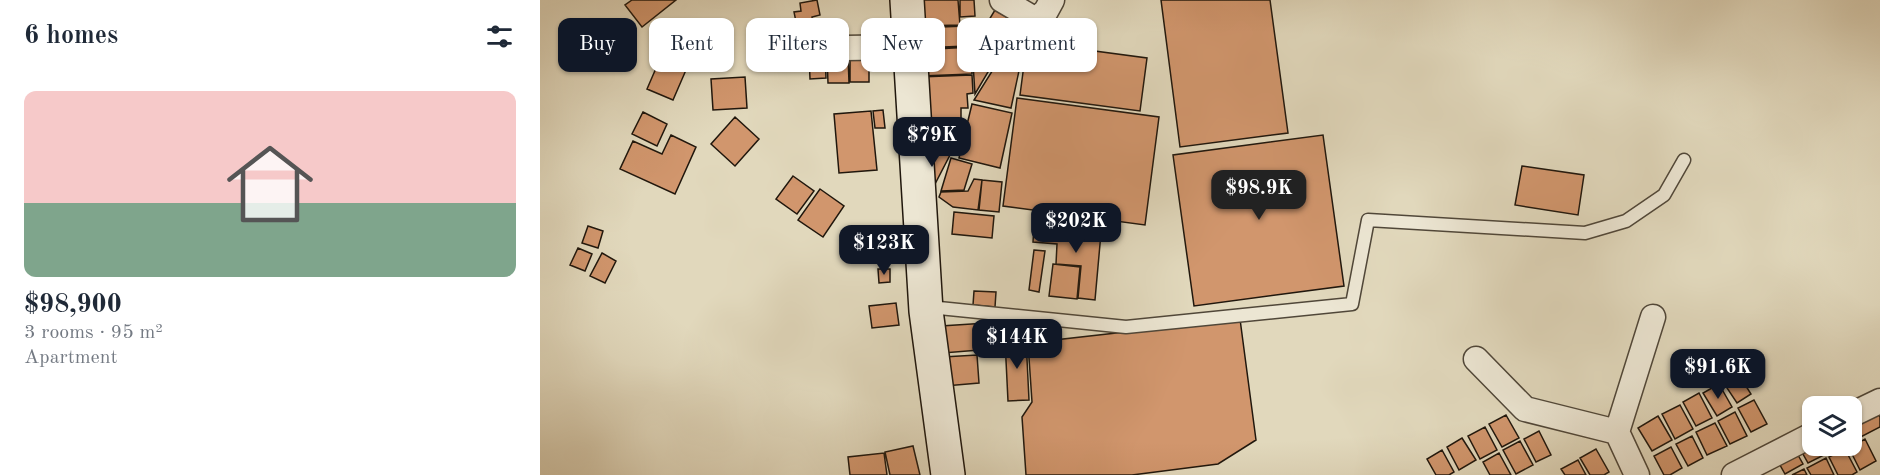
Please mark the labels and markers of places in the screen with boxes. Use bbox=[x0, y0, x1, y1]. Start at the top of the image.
pin: $79K bbox=[896, 117, 968, 168]
pin: $98.9K bbox=[1210, 170, 1308, 221]
pin: $202K bbox=[1034, 203, 1118, 254]
pin: $123K bbox=[842, 225, 926, 276]
pin: $144K bbox=[975, 319, 1059, 370]
pin: $91.6K bbox=[1669, 349, 1767, 400]

